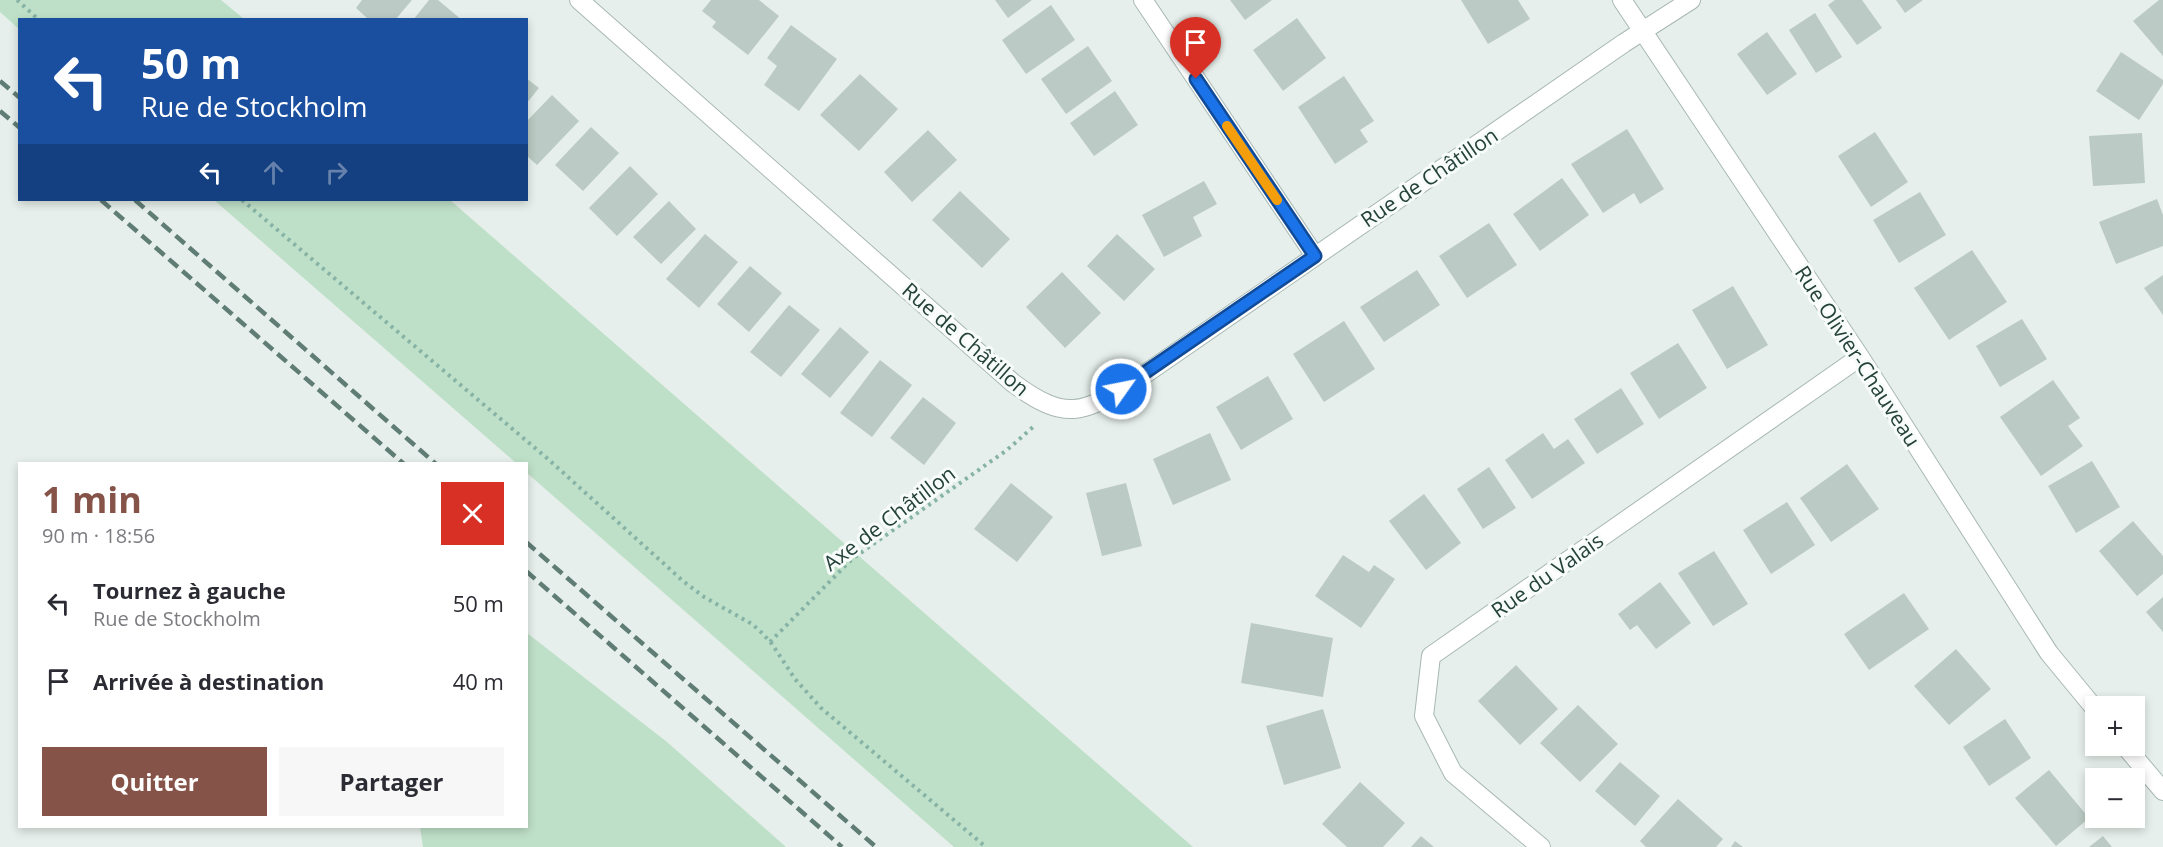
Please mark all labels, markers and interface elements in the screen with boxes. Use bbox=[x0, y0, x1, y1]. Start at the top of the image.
pin bbox=[1170, 17, 1221, 79]
icon: arrive bbox=[1179, 26, 1212, 59]
text: 50 m bbox=[141, 34, 241, 91]
icon: left bbox=[42, 42, 120, 120]
text: Rue de Stockholm bbox=[141, 88, 368, 125]
street label: Rue de Châtillon bbox=[1355, 121, 1503, 233]
icon: left bbox=[194, 156, 227, 189]
icon: ahead bbox=[257, 156, 290, 189]
icon: right bbox=[320, 156, 353, 189]
street label: Rue Olivier-Chauveau bbox=[1789, 260, 1927, 452]
street label: Rue de Châtillon bbox=[896, 276, 1036, 402]
position arrow bbox=[1089, 357, 1153, 421]
street label: Axe de Châtillon bbox=[817, 459, 961, 577]
text: 1 min bbox=[42, 475, 142, 524]
button: close bbox=[441, 482, 504, 545]
text: 90 m · 18:56 bbox=[42, 522, 155, 549]
street label: Rue du Valais bbox=[1485, 526, 1609, 624]
text: Tournez à gauche bbox=[93, 575, 286, 605]
icon: left bbox=[42, 587, 75, 620]
text: 50 m bbox=[453, 588, 504, 618]
text: Rue de Stockholm bbox=[93, 605, 261, 632]
icon: arrive bbox=[42, 665, 75, 698]
text: Arrivée à destination bbox=[93, 666, 324, 696]
text: 40 m bbox=[453, 666, 504, 696]
map controls bbox=[2085, 696, 2145, 828]
button: + bbox=[2085, 696, 2145, 756]
button: Quitter bbox=[42, 747, 267, 816]
button: Partager bbox=[279, 747, 504, 816]
button: − bbox=[2085, 768, 2145, 828]

